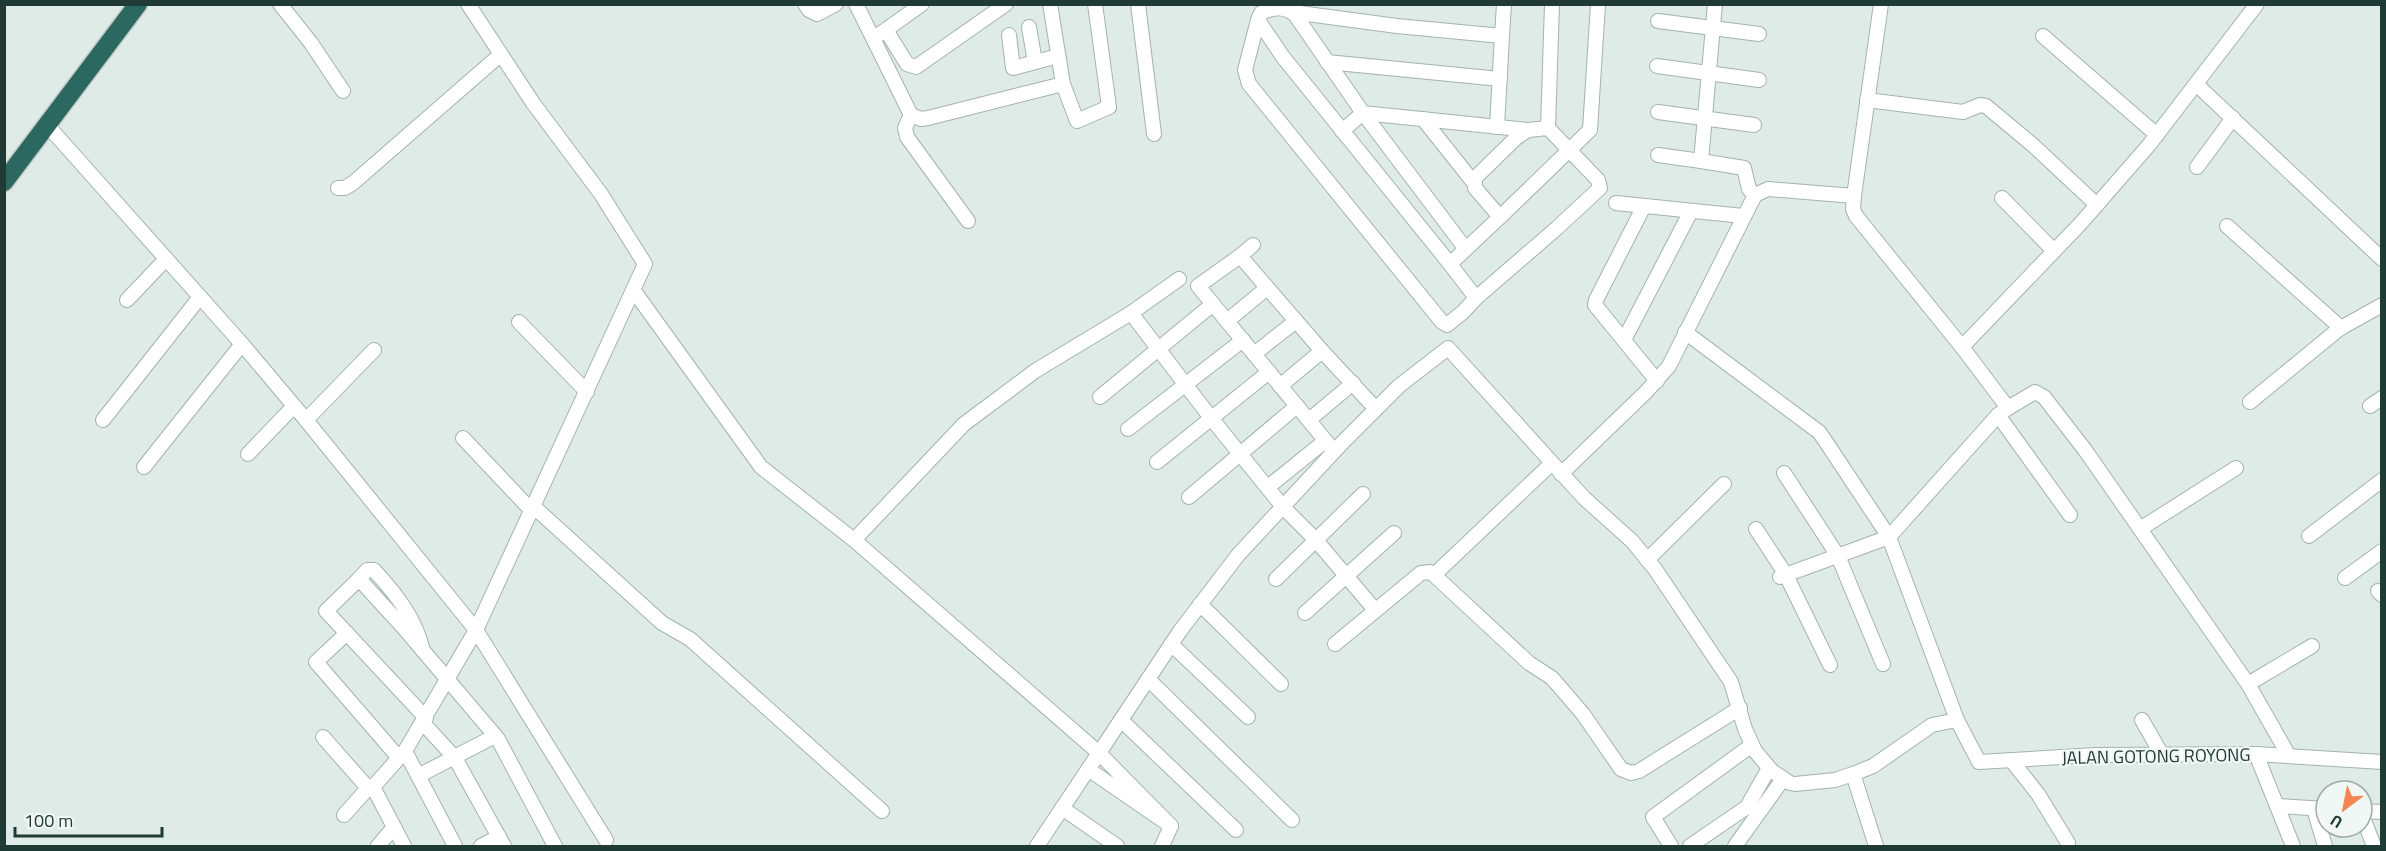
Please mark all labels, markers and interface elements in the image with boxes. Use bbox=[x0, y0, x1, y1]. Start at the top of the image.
street label: JALAN GOTONG ROYONG bbox=[2061, 741, 2251, 771]
north arrow bbox=[2314, 779, 2374, 839]
scale bar bbox=[15, 800, 162, 838]
text: 100 m bbox=[24, 807, 73, 834]
text: U bbox=[2325, 809, 2347, 835]

